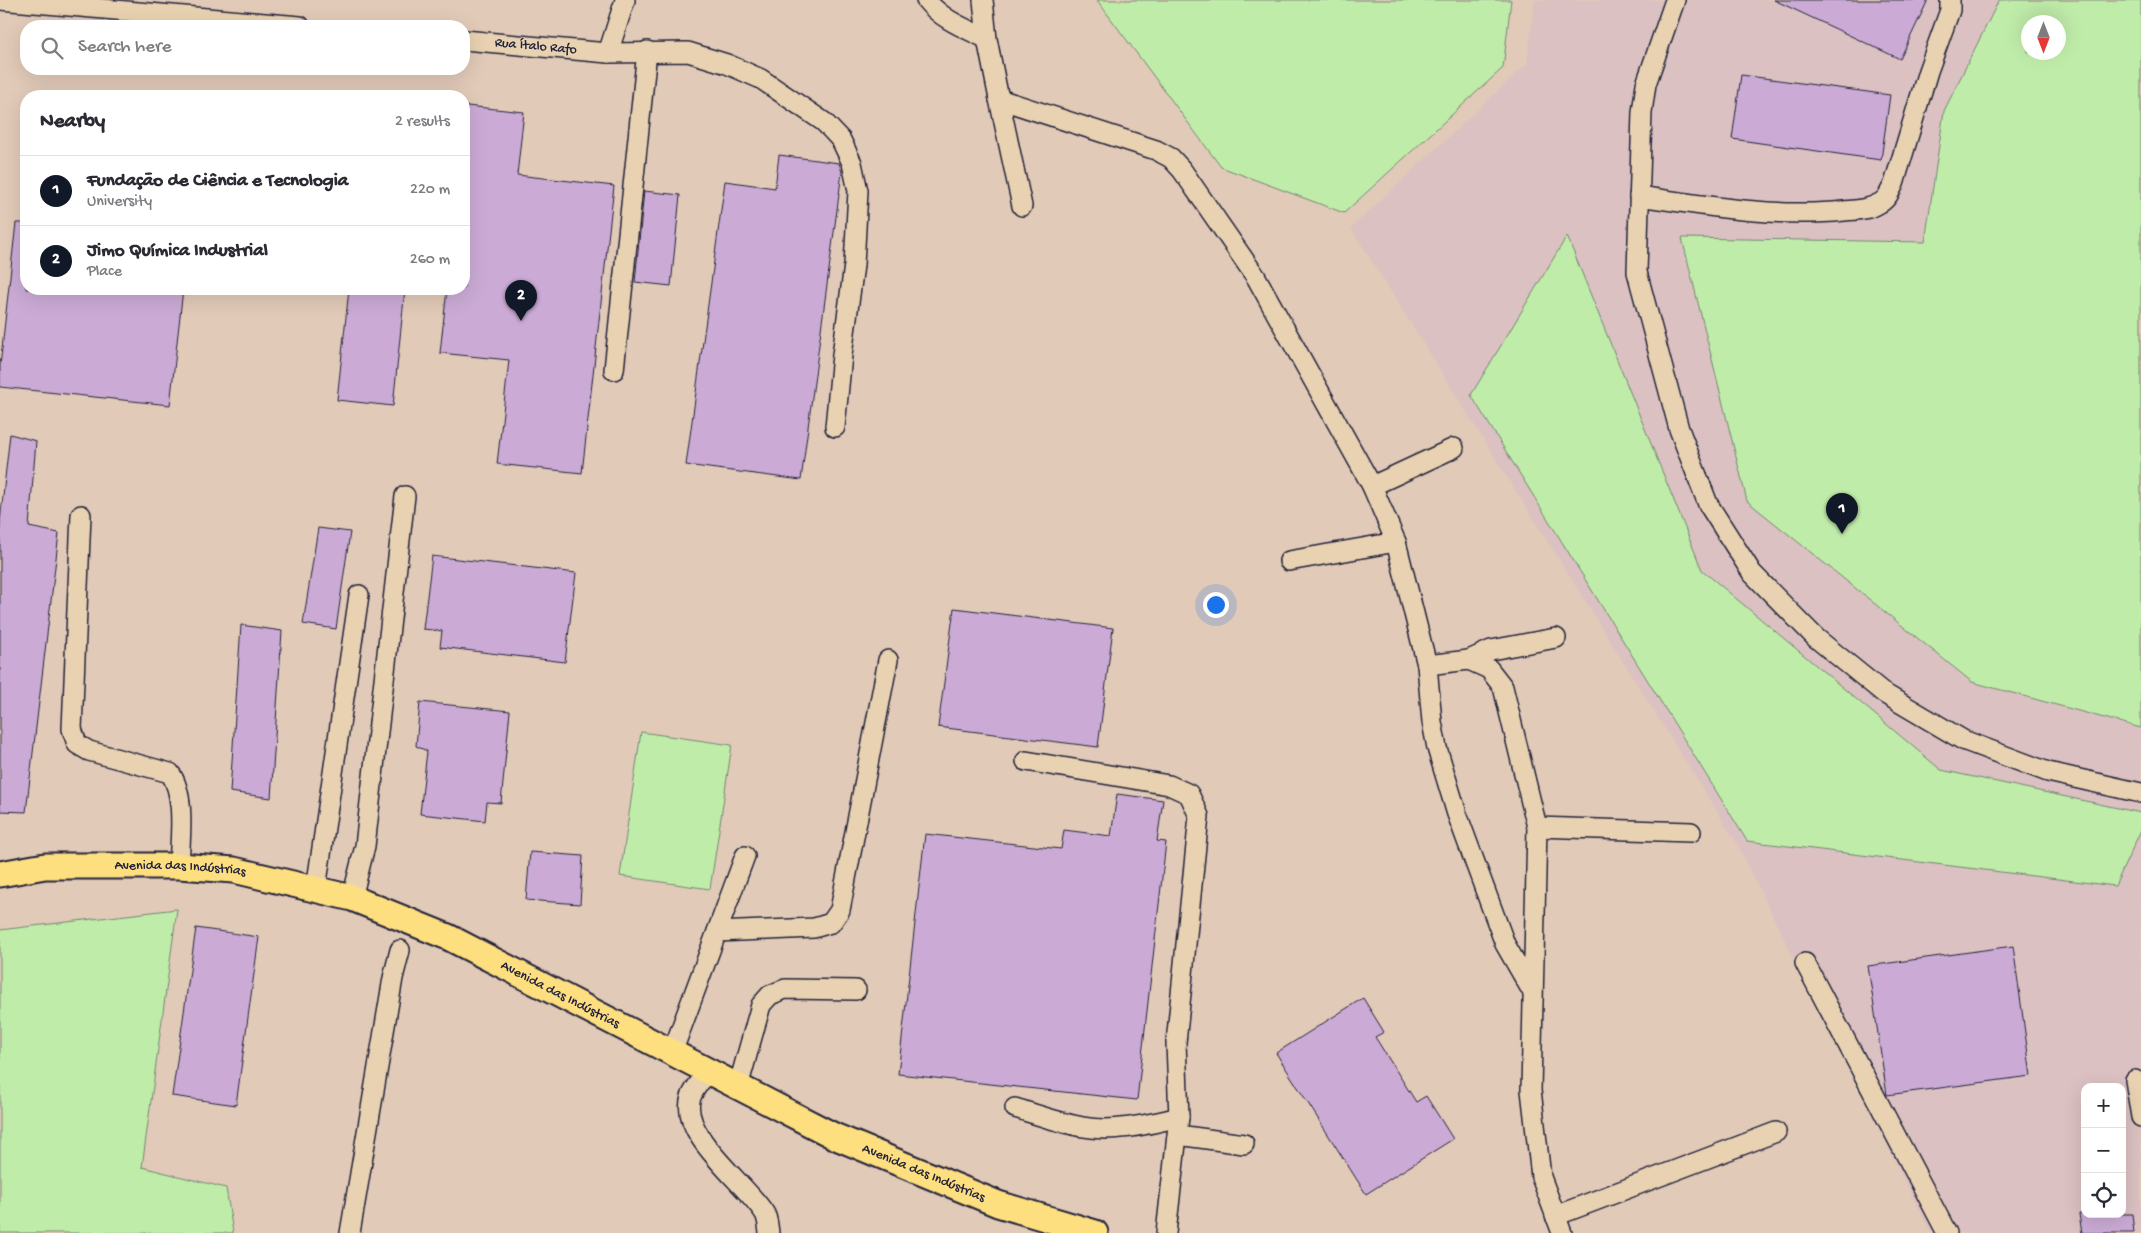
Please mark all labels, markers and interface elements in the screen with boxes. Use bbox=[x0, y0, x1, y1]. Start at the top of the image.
north arrow bbox=[2021, 15, 2066, 60]
search box bbox=[20, 20, 470, 75]
icon: search bbox=[38, 34, 66, 62]
street label: Rua Ítalo Rafo bbox=[494, 34, 577, 59]
text: Search here bbox=[78, 36, 172, 59]
text: Nearby bbox=[40, 110, 105, 135]
text: 2 results bbox=[395, 113, 450, 132]
text: Fundação de Ciência e Tecnologia bbox=[87, 170, 348, 193]
text: 1 bbox=[53, 181, 59, 200]
text: 220 m bbox=[410, 181, 450, 200]
text: University bbox=[87, 193, 152, 212]
text: Jimo Química Industrial bbox=[87, 240, 268, 263]
text: 2 bbox=[52, 251, 60, 270]
text: 260 m bbox=[410, 251, 450, 270]
text: Place bbox=[87, 263, 122, 282]
pin: 2 bbox=[505, 280, 537, 321]
pin: 1 bbox=[1826, 493, 1858, 534]
your location bbox=[1203, 592, 1229, 618]
street label: Avenida das Indústrias bbox=[114, 858, 249, 881]
street label: Avenida das Indústrias bbox=[498, 957, 623, 1033]
map controls bbox=[2081, 1083, 2126, 1218]
button: + bbox=[2081, 1083, 2126, 1128]
button: − bbox=[2081, 1128, 2126, 1173]
street label: Avenida das Indústrias bbox=[859, 1140, 988, 1207]
button: locate bbox=[2081, 1173, 2126, 1218]

